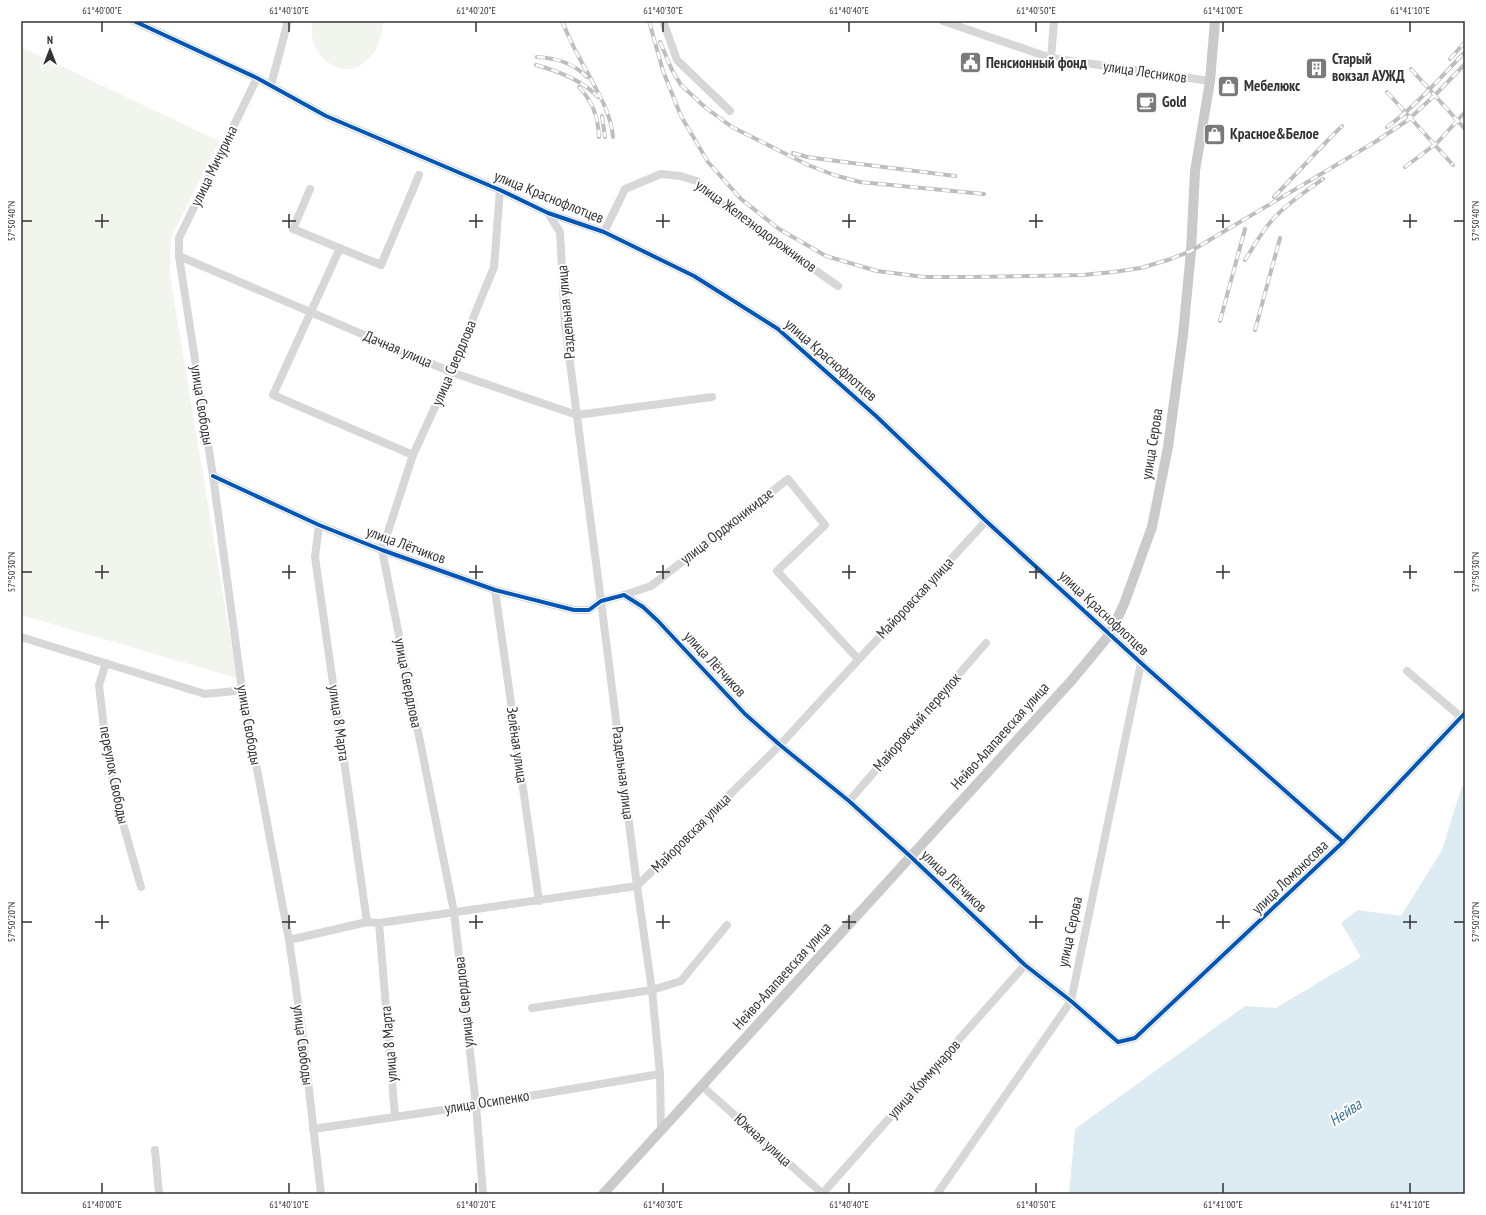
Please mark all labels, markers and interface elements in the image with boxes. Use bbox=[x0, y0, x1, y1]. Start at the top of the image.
text: 61°40'00"E bbox=[82, 4, 122, 17]
text: 61°40'10"E bbox=[269, 4, 309, 17]
text: 61°40'20"E bbox=[456, 4, 496, 17]
text: 61°40'30"E bbox=[643, 4, 683, 17]
text: 61°40'40"E bbox=[829, 4, 869, 17]
text: 61°40'50"E bbox=[1016, 4, 1056, 17]
text: 61°41'00"E bbox=[1203, 4, 1243, 17]
text: 61°41'10"E bbox=[1390, 4, 1430, 17]
north arrow bbox=[30, 30, 70, 70]
text: N bbox=[47, 33, 53, 47]
place label: Старый вокзал АУЖД bbox=[1332, 49, 1405, 85]
public building icon: Пенсионный фонд bbox=[958, 50, 984, 76]
place label: Пенсионный фонд bbox=[986, 53, 1087, 72]
building icon: Старый вокзал АУЖД bbox=[1304, 55, 1330, 81]
street label: улица Лесников bbox=[1102, 56, 1188, 87]
shop icon: Мебелюкс bbox=[1216, 73, 1242, 99]
place label: Мебелюкс bbox=[1244, 76, 1301, 95]
cafe icon: Gold bbox=[1133, 89, 1159, 115]
place label: Gold bbox=[1162, 92, 1187, 111]
shop icon: Красное&Белое bbox=[1202, 121, 1228, 147]
street label: улица Мичурина bbox=[186, 122, 241, 209]
place label: Красное&Белое bbox=[1230, 124, 1319, 143]
street label: улица Краснофлотцев bbox=[492, 166, 607, 227]
street label: улица Железнодорожников bbox=[692, 175, 821, 276]
text: 57°50'40"N bbox=[5, 201, 18, 241]
text: 57°50'40"N bbox=[1469, 201, 1482, 241]
street label: Раздельная улица bbox=[552, 264, 579, 360]
street label: улица Краснофлотцев bbox=[781, 314, 882, 405]
street label: улица Свердлова bbox=[427, 317, 480, 408]
street label: Дачная улица bbox=[361, 326, 435, 371]
street label: улица Свободы bbox=[187, 363, 218, 446]
street label: улица Серова bbox=[1137, 407, 1166, 481]
street label: улица Орджоникидзе bbox=[676, 483, 777, 568]
street label: улица Лётчиков bbox=[364, 521, 449, 568]
text: 57°50'30"N bbox=[5, 552, 18, 592]
text: 57°50'30"N bbox=[1469, 552, 1482, 592]
street label: Майоровская улица bbox=[872, 553, 957, 642]
street label: улица Краснофлотцев bbox=[1055, 566, 1153, 659]
street label: улица Лётчиков bbox=[680, 627, 751, 701]
street label: улица Свердлова bbox=[390, 636, 427, 729]
street label: Майоровский переулок bbox=[869, 668, 965, 775]
street label: Нейво-Алапаевская улица bbox=[946, 678, 1053, 793]
street label: улица Свободы bbox=[233, 683, 266, 766]
street label: улица 8 Марта bbox=[325, 684, 354, 762]
street label: Зелёная улица bbox=[503, 706, 532, 784]
street label: переулок Свободы bbox=[96, 724, 133, 825]
street label: Раздельная улица bbox=[608, 725, 639, 821]
street label: Майоровская улица bbox=[647, 789, 734, 876]
street label: улица Ломоносова bbox=[1247, 835, 1332, 918]
street label: улица Лётчиков bbox=[917, 845, 991, 916]
street label: улица Серова bbox=[1053, 895, 1086, 969]
text: 57°50'20"N bbox=[5, 902, 18, 942]
text: 57°50'20"N bbox=[1469, 902, 1482, 942]
street label: Нейво-Алапаевская улица bbox=[728, 918, 835, 1033]
street label: улица Свердлова bbox=[449, 956, 478, 1048]
street label: улица Свободы bbox=[289, 1004, 318, 1086]
street label: улица 8 Марта bbox=[376, 1005, 401, 1083]
street label: улица Коммунаров bbox=[883, 1035, 964, 1122]
street label: улица Осипенко bbox=[443, 1085, 531, 1118]
water label: Нейва bbox=[1325, 1093, 1366, 1130]
street label: Южная улица bbox=[731, 1109, 796, 1170]
text: 61°40'00"E bbox=[82, 1198, 122, 1211]
text: 61°40'10"E bbox=[269, 1198, 309, 1211]
text: 61°40'20"E bbox=[456, 1198, 496, 1211]
text: 61°40'30"E bbox=[643, 1198, 683, 1211]
text: 61°40'40"E bbox=[829, 1198, 869, 1211]
text: 61°40'50"E bbox=[1016, 1198, 1056, 1211]
text: 61°41'00"E bbox=[1203, 1198, 1243, 1211]
text: 61°41'10"E bbox=[1390, 1198, 1430, 1211]

